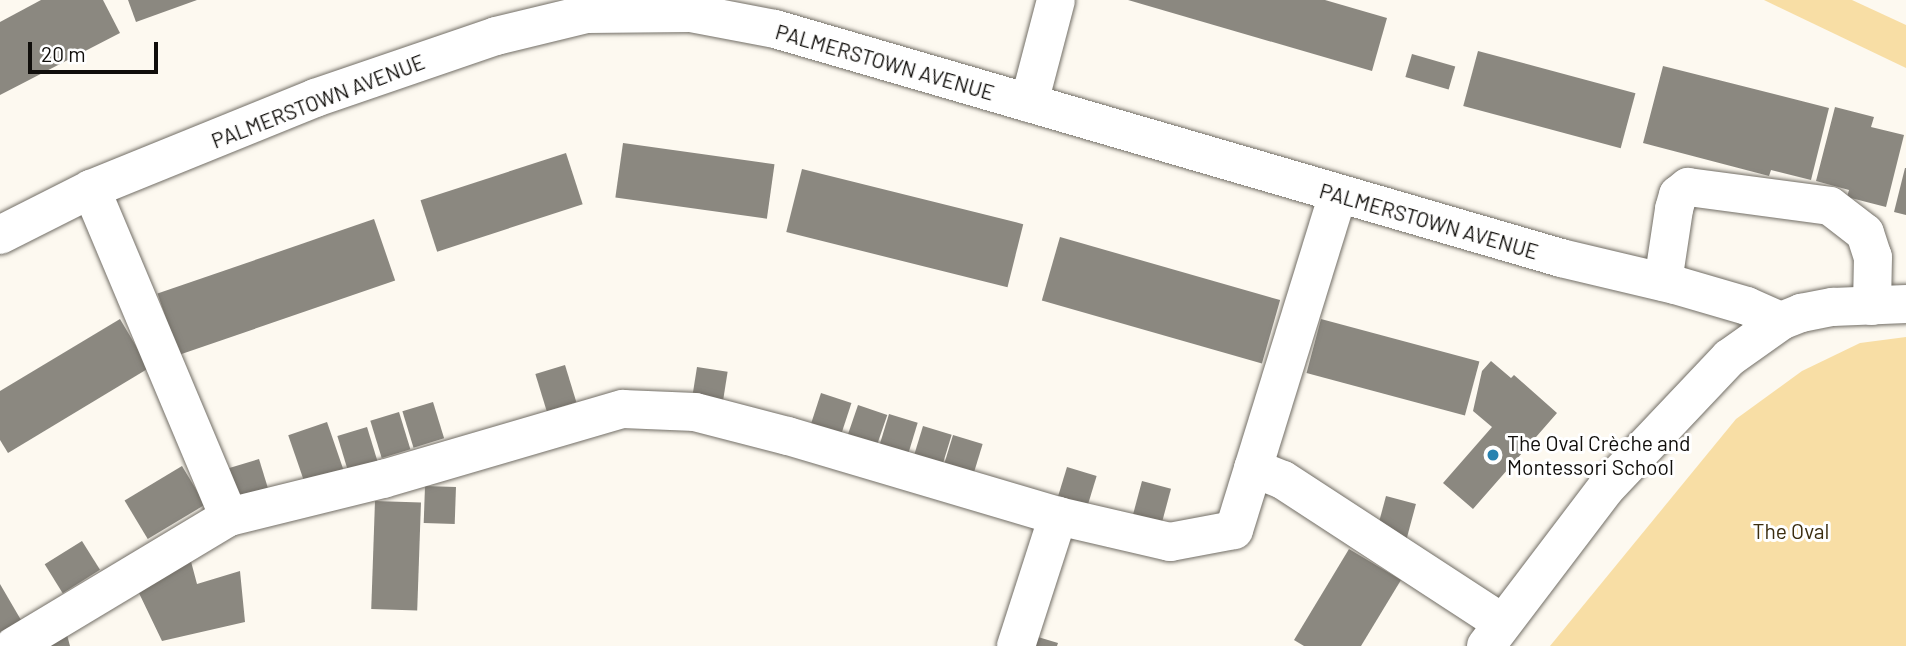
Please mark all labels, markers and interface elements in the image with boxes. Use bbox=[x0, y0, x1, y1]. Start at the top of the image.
street label: PALMERSTOWN AVENUE bbox=[773, 19, 997, 105]
scale bar bbox=[32, 28, 161, 72]
text: 20 m bbox=[41, 41, 86, 66]
street label: PALMERSTOWN AVENUE bbox=[208, 49, 428, 153]
street label: PALMERSTOWN AVENUE bbox=[1317, 178, 1541, 264]
place label: The Oval Crèche and Montessori School bbox=[1507, 430, 1690, 480]
marker: The Oval Crèche and Montessori School bbox=[1485, 447, 1501, 463]
park label: The Oval bbox=[1753, 518, 1829, 544]

